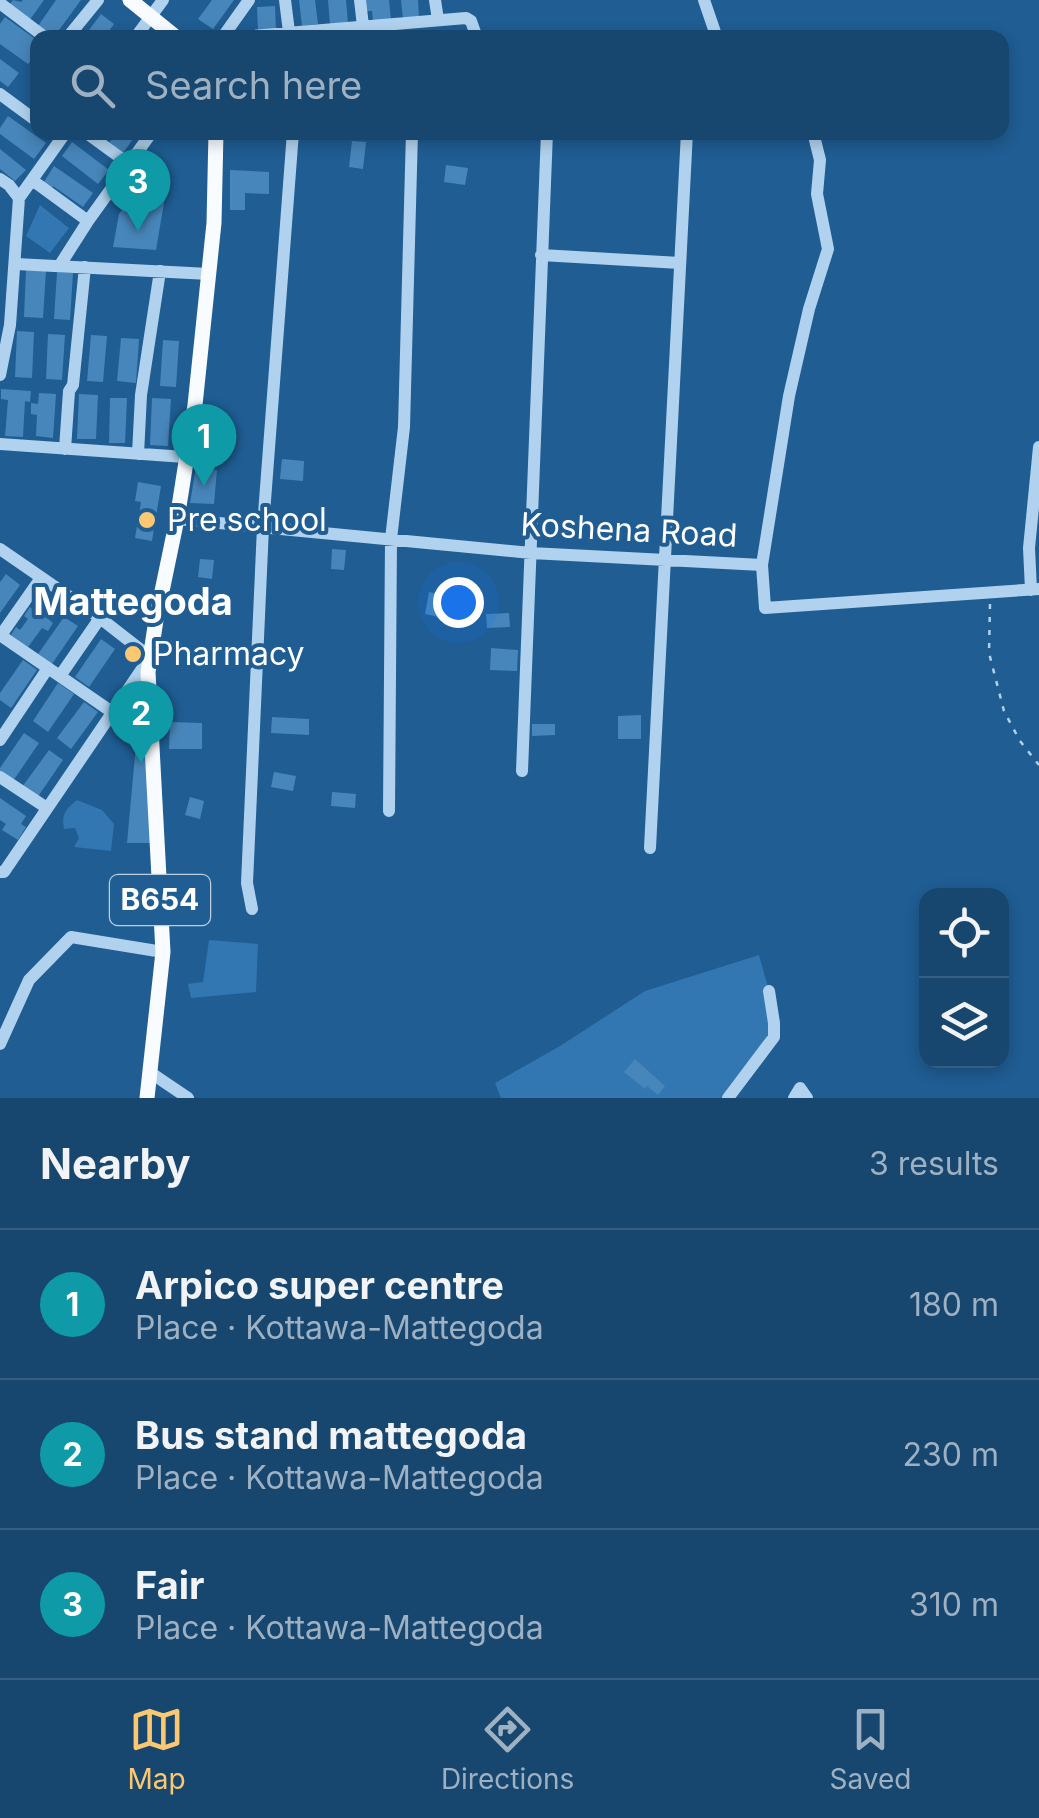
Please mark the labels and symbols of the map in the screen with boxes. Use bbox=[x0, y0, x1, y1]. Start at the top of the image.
pin: 3 bbox=[106, 148, 170, 231]
pin: 1 bbox=[172, 404, 236, 486]
place label: Pre school bbox=[167, 500, 327, 539]
street label: Koshena Road bbox=[520, 504, 738, 555]
marker: Pre school bbox=[136, 509, 158, 531]
your location bbox=[433, 577, 484, 628]
district label: Mattegoda bbox=[33, 578, 233, 624]
place label: Pharmacy bbox=[153, 634, 305, 673]
marker: Pharmacy bbox=[122, 643, 144, 665]
pin: 2 bbox=[108, 680, 174, 763]
road number: B654 bbox=[110, 875, 210, 925]

